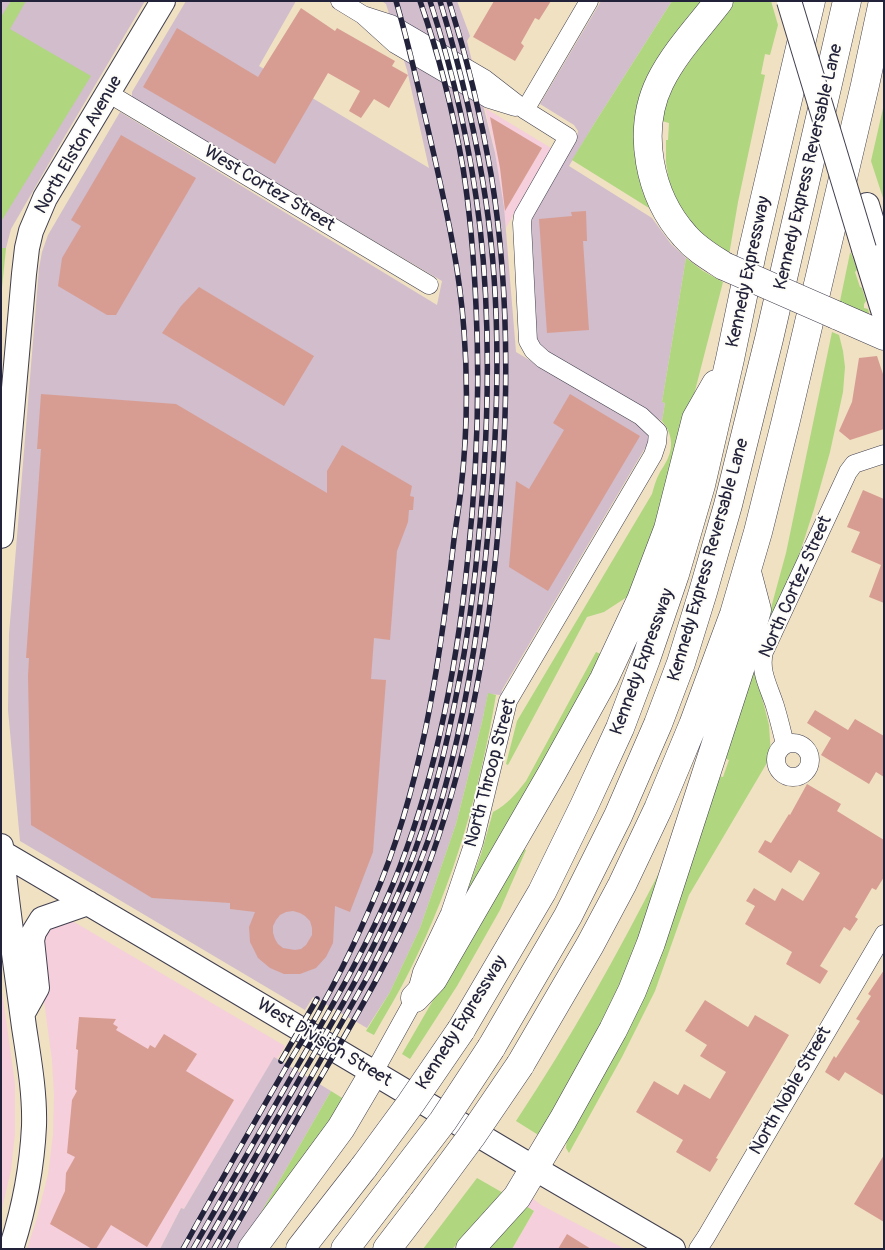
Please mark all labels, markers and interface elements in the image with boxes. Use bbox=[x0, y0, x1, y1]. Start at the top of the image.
street label: Kennedy Express Reversable Lane bbox=[770, 42, 848, 292]
street label: North Elston Avenue bbox=[31, 72, 127, 218]
street label: West Cortez Street bbox=[200, 141, 338, 237]
street label: Kennedy Expressway bbox=[722, 194, 776, 350]
street label: Kennedy Express Reversable Lane bbox=[664, 436, 754, 684]
street label: North Cortez Street bbox=[755, 513, 837, 661]
street label: Kennedy Expressway bbox=[606, 586, 680, 738]
street label: North Throop Street bbox=[461, 696, 521, 850]
street label: Kennedy Expressway bbox=[412, 952, 512, 1094]
street label: West Division Street bbox=[253, 994, 395, 1092]
street label: North Noble Street bbox=[746, 1023, 836, 1159]

